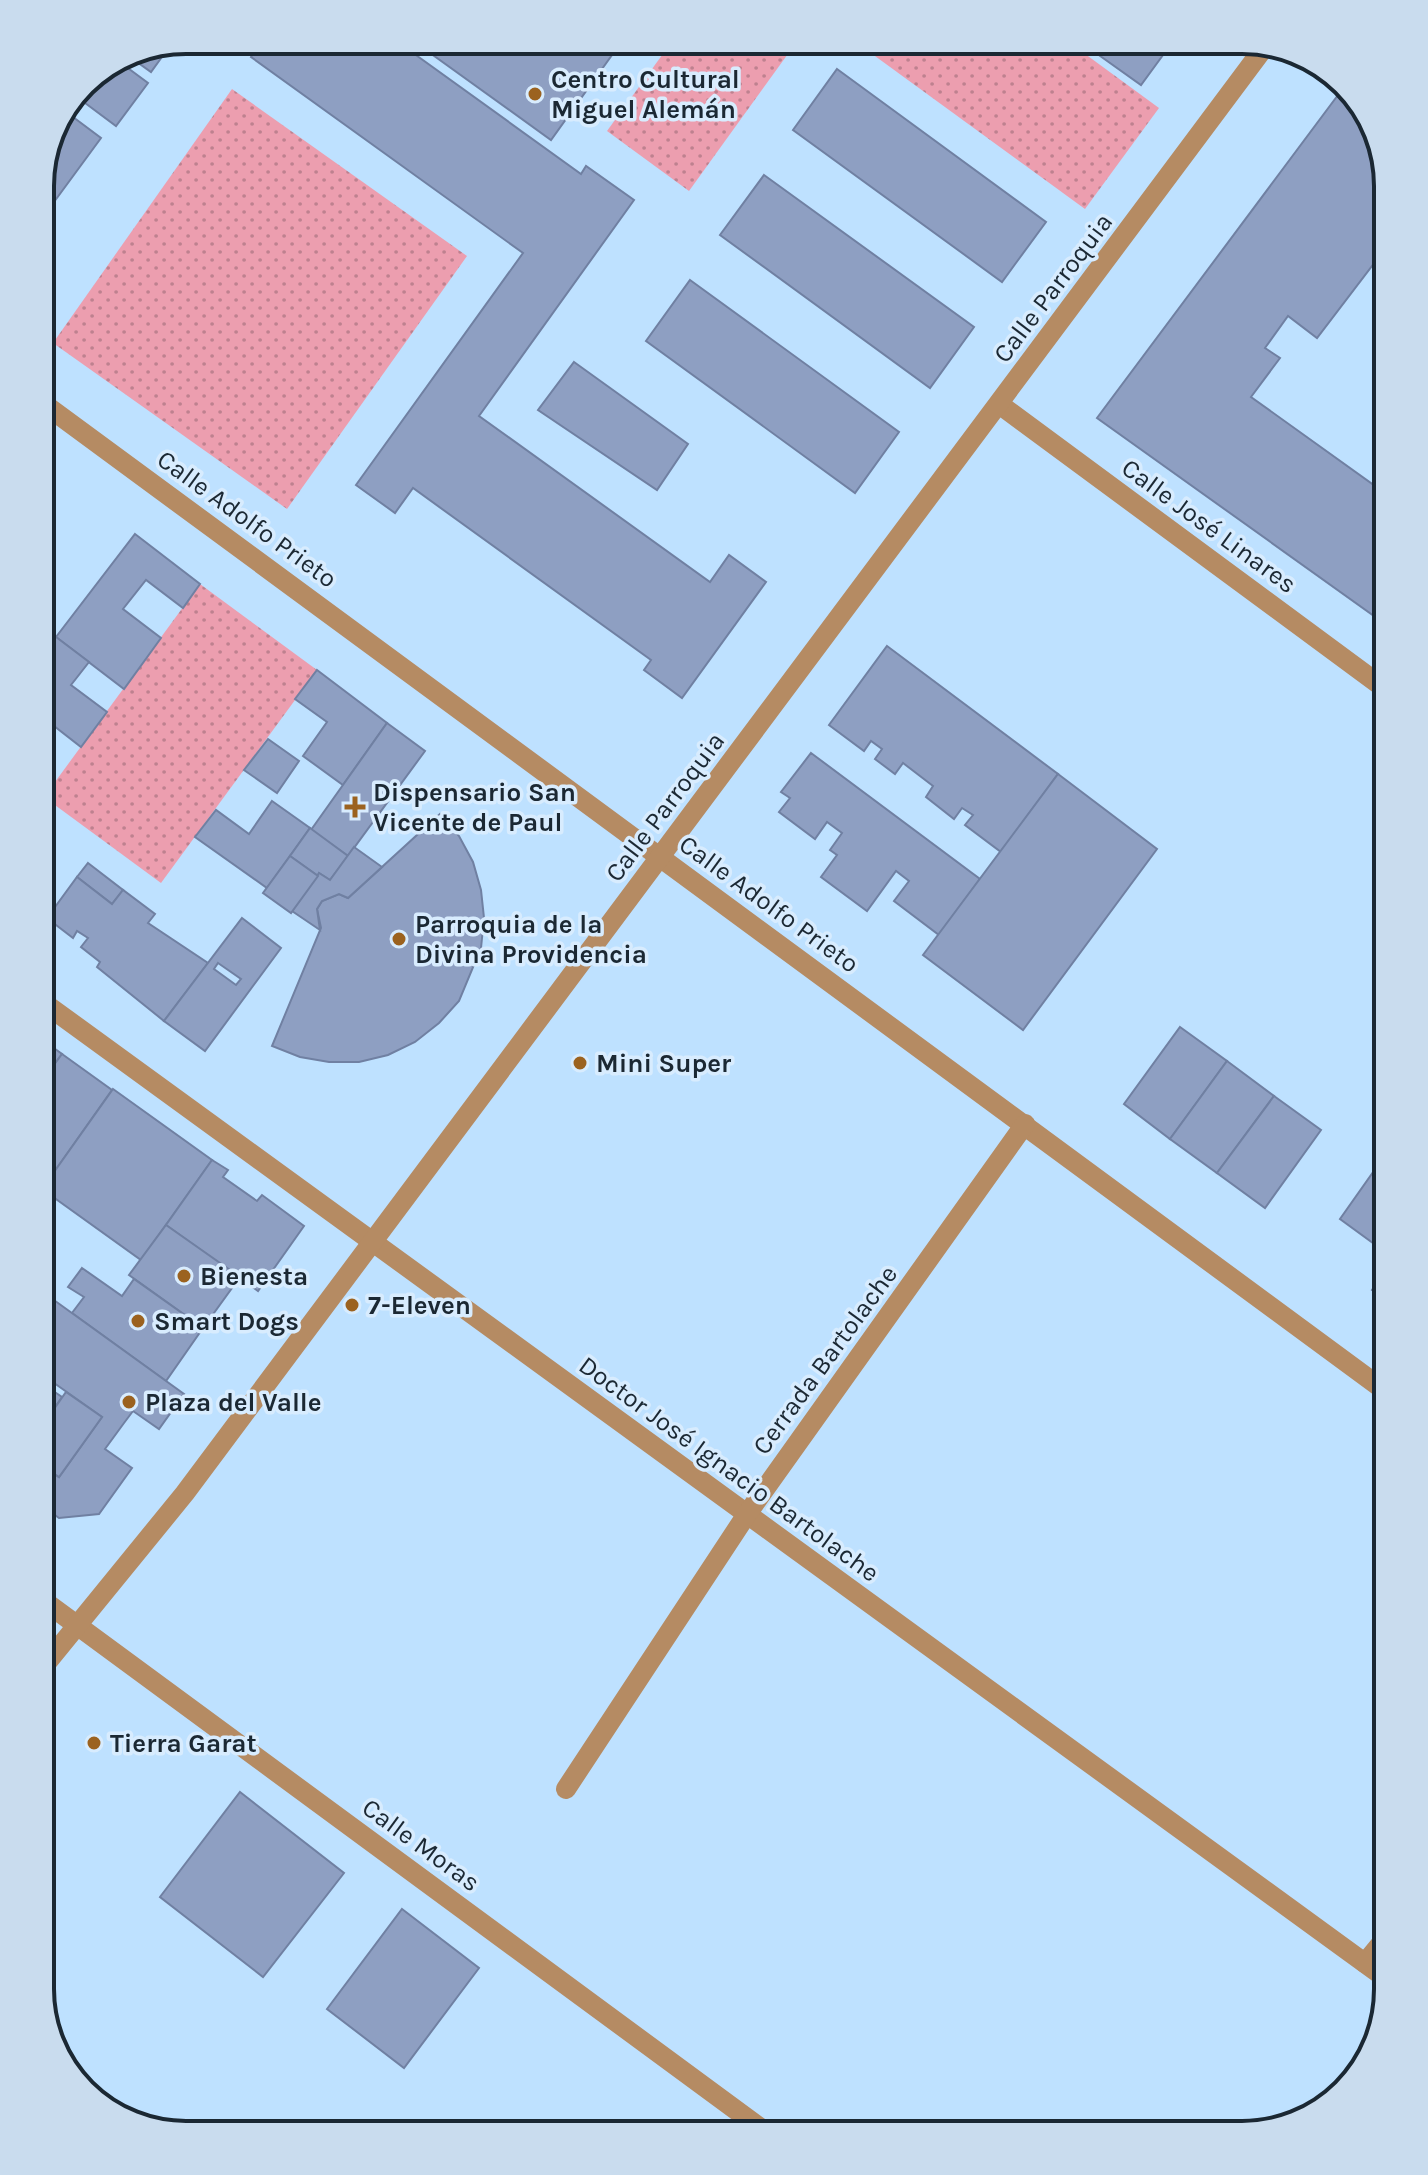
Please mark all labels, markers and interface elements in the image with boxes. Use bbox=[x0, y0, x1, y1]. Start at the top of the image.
place label: Centro Cultural Miguel Alemán bbox=[551, 64, 740, 125]
marker: Centro Cultural Miguel Alemán bbox=[526, 85, 544, 103]
street label: Calle Parroquia bbox=[987, 207, 1119, 369]
street label: Calle Adolfo Prieto bbox=[151, 443, 343, 595]
street label: Calle José Linares bbox=[1116, 452, 1302, 600]
street label: Calle Parroquia bbox=[599, 726, 731, 888]
place label: Dispensario San Vicente de Paul bbox=[373, 777, 576, 838]
marker: Dispensario San Vicente de Paul bbox=[344, 796, 366, 818]
street label: Calle Adolfo Prieto bbox=[673, 828, 865, 980]
place label: Parroquia de la Divina Providencia bbox=[415, 909, 647, 970]
marker: Parroquia de la Divina Providencia bbox=[390, 930, 408, 948]
place label: Mini Super bbox=[596, 1048, 732, 1079]
marker: Mini Super bbox=[571, 1054, 589, 1072]
street label: Cerrada Bartolache bbox=[746, 1259, 904, 1461]
place label: Bienesta bbox=[200, 1261, 308, 1292]
marker: Bienesta bbox=[175, 1267, 193, 1285]
place label: 7-Eleven bbox=[368, 1290, 471, 1321]
marker: 7-Eleven bbox=[343, 1296, 361, 1314]
place label: Smart Dogs bbox=[154, 1306, 299, 1337]
marker: Smart Dogs bbox=[129, 1312, 147, 1330]
street label: Doctor José Ignacio Bartolache bbox=[573, 1350, 885, 1588]
place label: Plaza del Valle bbox=[145, 1387, 322, 1418]
marker: Plaza del Valle bbox=[120, 1393, 138, 1411]
place label: Tierra Garat bbox=[110, 1728, 257, 1759]
marker: Tierra Garat bbox=[85, 1734, 103, 1752]
street label: Calle Moras bbox=[356, 1792, 486, 1898]

